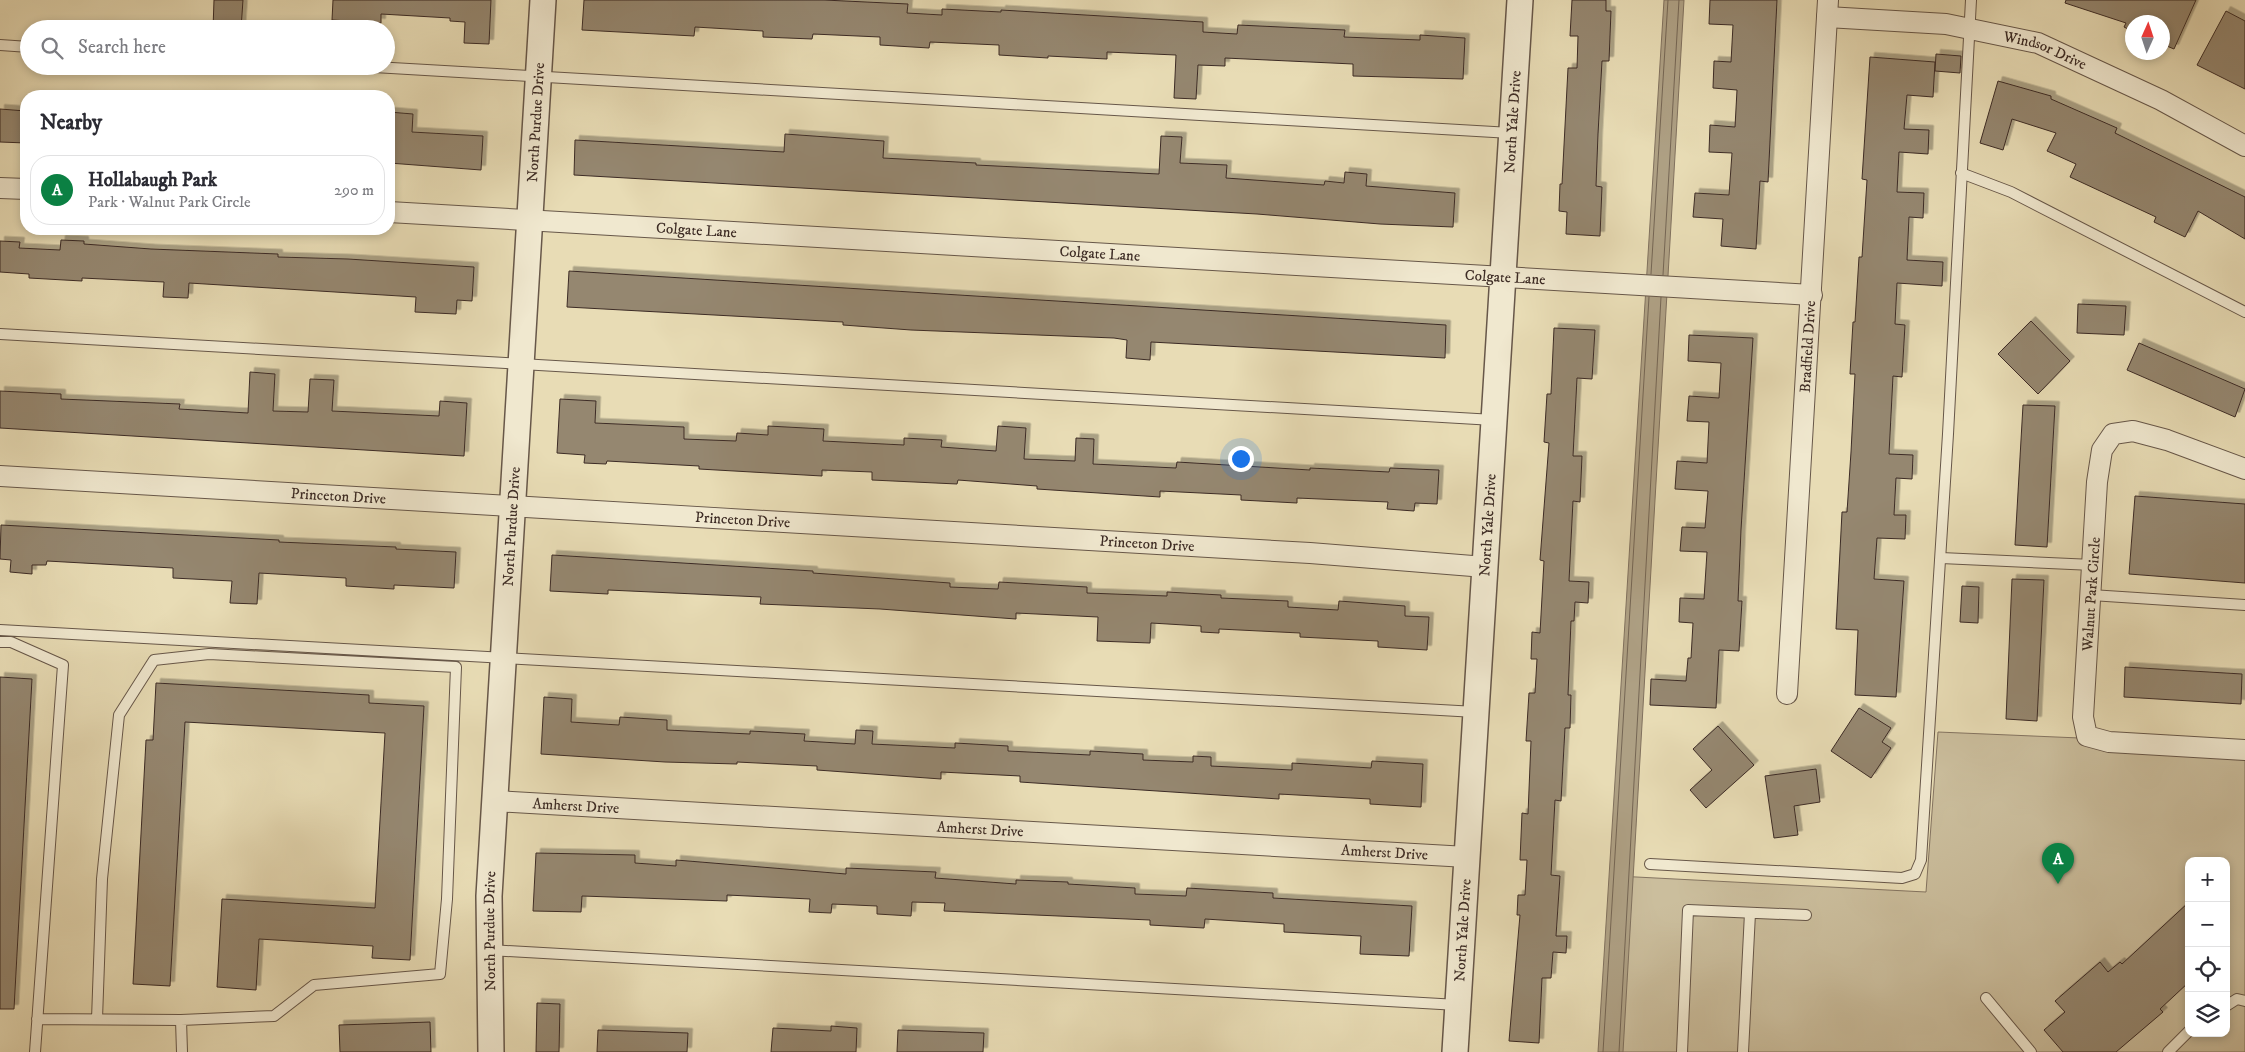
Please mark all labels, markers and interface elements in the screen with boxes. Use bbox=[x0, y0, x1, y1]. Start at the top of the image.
north arrow bbox=[2125, 15, 2170, 60]
search box bbox=[20, 20, 395, 75]
street label: Windsor Drive bbox=[2001, 27, 2089, 74]
icon: search bbox=[38, 34, 66, 62]
text: Search here bbox=[78, 36, 166, 59]
street label: North Purdue Drive bbox=[523, 62, 549, 183]
street label: North Yale Drive bbox=[1500, 70, 1526, 174]
text: Nearby bbox=[40, 110, 102, 136]
text: Hollabaugh Park bbox=[88, 169, 217, 192]
text: A bbox=[52, 180, 62, 200]
text: 290 m bbox=[334, 180, 374, 200]
text: Park · Walnut Park Circle bbox=[88, 192, 251, 212]
street label: Colgate Lane bbox=[656, 219, 737, 242]
street label: Colgate Lane bbox=[1059, 242, 1141, 266]
street label: Colgate Lane bbox=[1464, 266, 1546, 289]
street label: Bradfield Drive bbox=[1796, 300, 1820, 393]
your location bbox=[1228, 446, 1254, 472]
street label: North Purdue Drive bbox=[499, 466, 525, 587]
street label: North Yale Drive bbox=[1475, 473, 1501, 577]
street label: Princeton Drive bbox=[290, 484, 387, 509]
street label: Princeton Drive bbox=[695, 508, 791, 532]
street label: Princeton Drive bbox=[1099, 532, 1195, 556]
street label: Walnut Park Circle bbox=[2078, 536, 2105, 653]
street label: Amherst Drive bbox=[532, 794, 620, 818]
street label: Amherst Drive bbox=[936, 817, 1024, 841]
street label: Amherst Drive bbox=[1341, 841, 1428, 865]
pin: A bbox=[2042, 843, 2074, 884]
map controls bbox=[2185, 857, 2230, 1037]
button: + bbox=[2185, 857, 2230, 902]
street label: North Purdue Drive bbox=[480, 871, 500, 991]
street label: North Yale Drive bbox=[1450, 878, 1476, 982]
button: − bbox=[2185, 902, 2230, 947]
button: locate bbox=[2185, 947, 2230, 992]
button: layers bbox=[2185, 992, 2230, 1037]

